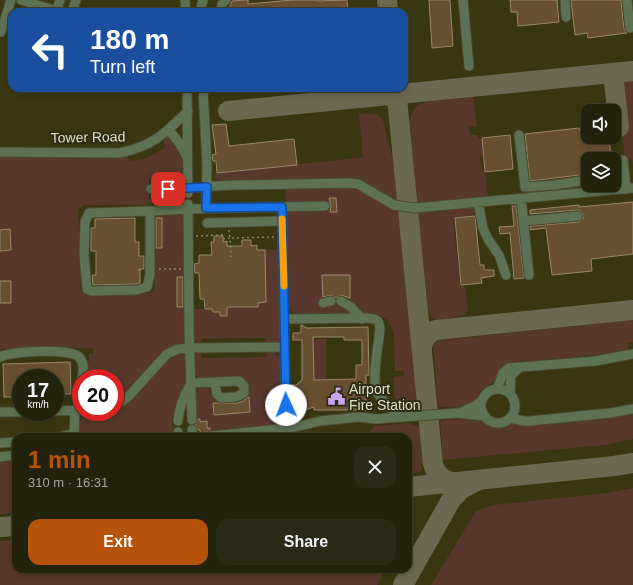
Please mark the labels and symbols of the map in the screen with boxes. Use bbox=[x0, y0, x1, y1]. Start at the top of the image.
street label: Tower Road bbox=[51, 128, 125, 146]
pin bbox=[151, 172, 185, 206]
speed limit sign: 20 bbox=[72, 369, 124, 421]
place label: Airport Fire Station bbox=[349, 381, 421, 413]
position arrow bbox=[265, 384, 307, 426]
public building icon: Airport Fire Station bbox=[326, 387, 346, 407]

